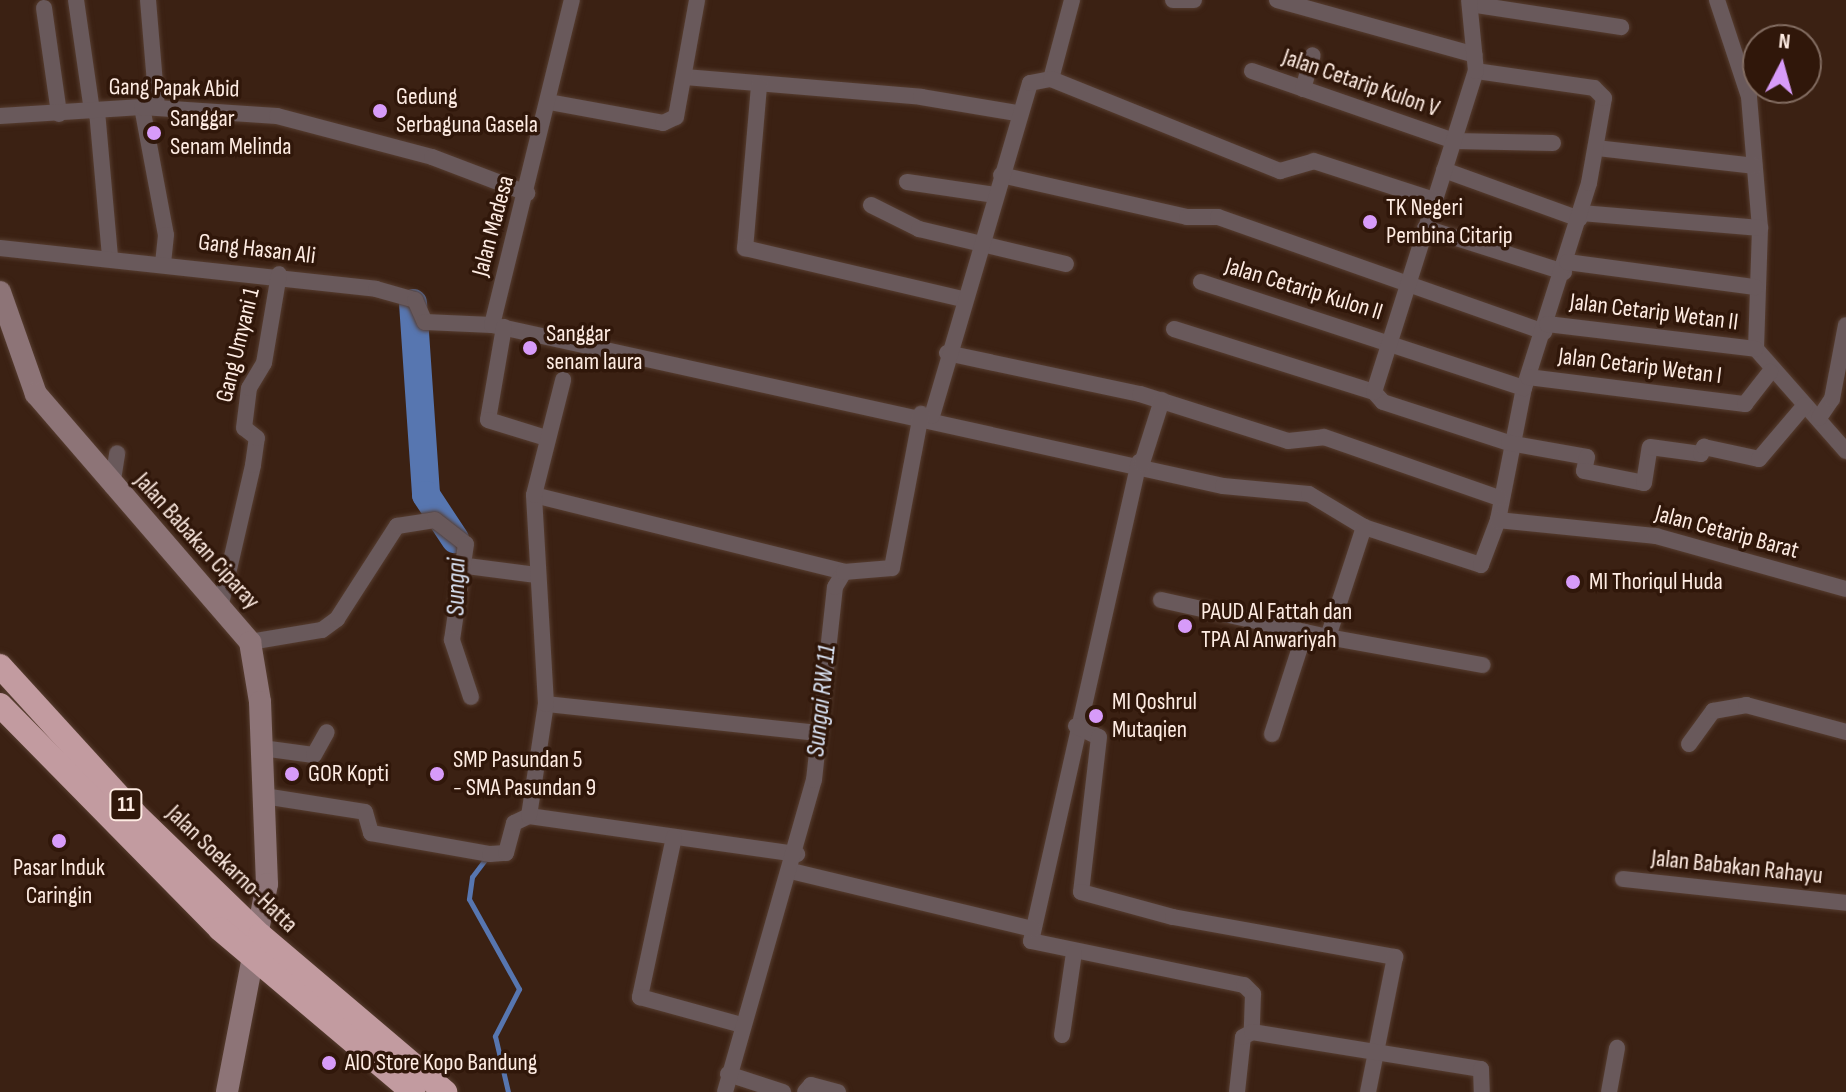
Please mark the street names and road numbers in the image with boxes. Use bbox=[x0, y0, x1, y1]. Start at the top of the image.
street label: Jalan Cetarip Kulon V bbox=[1279, 43, 1443, 123]
street label: Gang Papak Abid bbox=[108, 72, 240, 104]
street label: Jalan Madesa bbox=[466, 173, 520, 279]
street label: Gang Hasan Ali bbox=[197, 228, 317, 270]
street label: Jalan Cetarip Kulon II bbox=[1222, 251, 1386, 327]
street label: Gang Umyani 1 bbox=[210, 285, 266, 405]
street label: Jalan Cetarip Wetan II bbox=[1568, 287, 1740, 337]
street label: Jalan Cetarip Wetan I bbox=[1557, 342, 1723, 390]
street label: Jalan Babakan Ciparay bbox=[128, 467, 266, 615]
street label: Jalan Cetarip Barat bbox=[1652, 499, 1802, 565]
road number: 11 bbox=[108, 787, 144, 823]
street label: Jalan Soekarno-Hatta bbox=[160, 799, 304, 939]
street label: Jalan Babakan Rahayu bbox=[1650, 844, 1824, 890]

